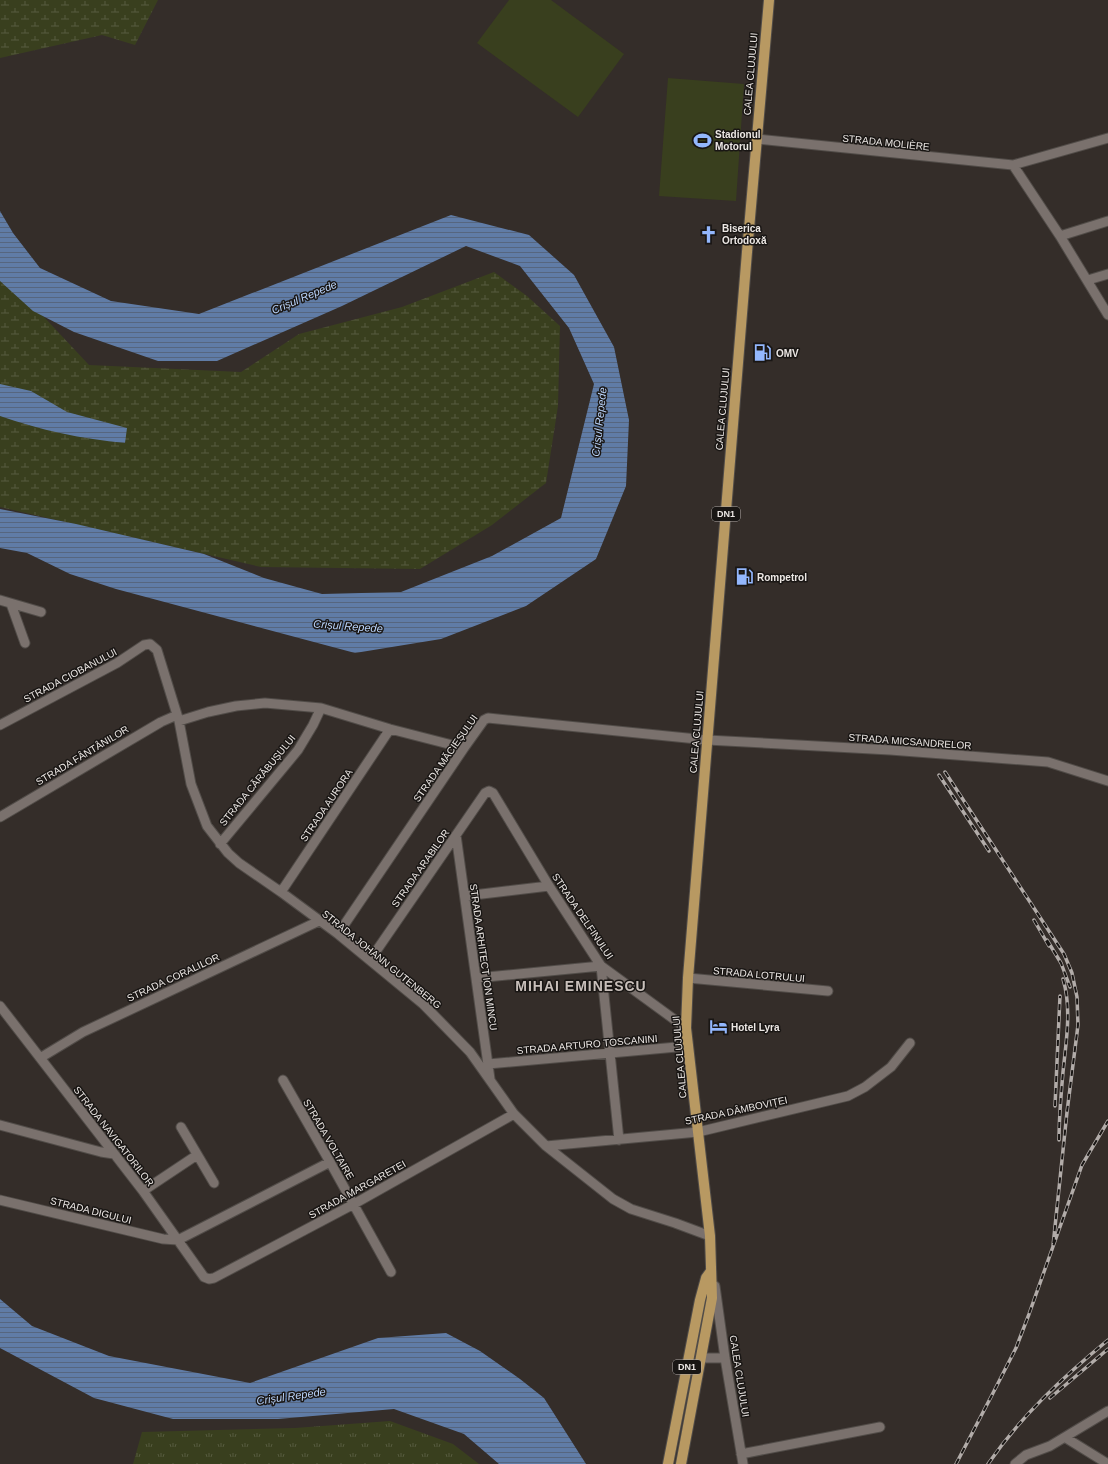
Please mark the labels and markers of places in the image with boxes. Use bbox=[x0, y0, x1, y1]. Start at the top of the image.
place label: Stadionul Motorul bbox=[715, 129, 761, 152]
sports icon: Stadionul Motorul bbox=[692, 130, 712, 150]
place label: Biserica Ortodoxă bbox=[722, 223, 767, 246]
church icon: Biserica Ortodoxă bbox=[699, 224, 719, 244]
fuel station icon: OMV bbox=[753, 343, 773, 363]
place label: OMV bbox=[776, 348, 799, 359]
fuel station icon: Rompetrol bbox=[734, 567, 754, 587]
place label: Rompetrol bbox=[757, 572, 807, 583]
hotel icon: Hotel Lyra bbox=[708, 1017, 728, 1037]
place label: Hotel Lyra bbox=[731, 1022, 780, 1033]

